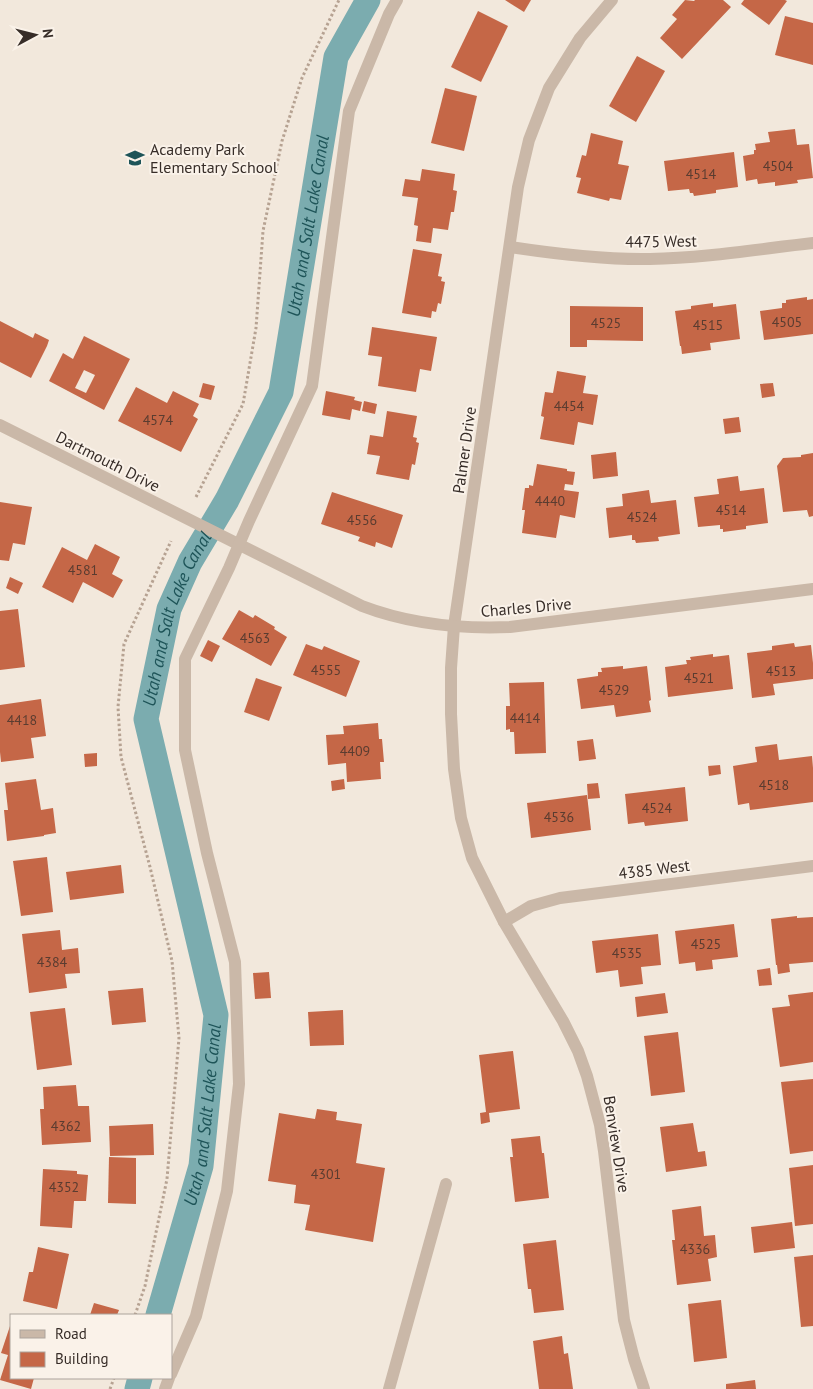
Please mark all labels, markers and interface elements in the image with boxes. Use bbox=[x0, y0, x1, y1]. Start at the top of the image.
north arrow bbox=[10, 10, 60, 60]
text: N bbox=[38, 28, 57, 39]
water label: Utah and Salt Lake Canal bbox=[282, 133, 334, 319]
place label: Academy Park Elementary School bbox=[150, 139, 278, 177]
school or university icon: Academy Park Elementary School bbox=[124, 147, 146, 169]
house number: 4504 bbox=[763, 157, 794, 175]
house number: 4514 bbox=[686, 165, 717, 183]
street label: 4475 West bbox=[625, 230, 698, 252]
house number: 4505 bbox=[772, 313, 802, 331]
house number: 4525 bbox=[591, 314, 621, 332]
house number: 4515 bbox=[693, 316, 723, 334]
house number: 4454 bbox=[554, 397, 585, 415]
street label: Palmer Drive bbox=[448, 405, 480, 495]
house number: 4574 bbox=[143, 411, 174, 429]
street label: Dartmouth Drive bbox=[53, 426, 163, 496]
house number: 4440 bbox=[535, 492, 566, 510]
house number: 4514 bbox=[716, 501, 747, 519]
house number: 4524 bbox=[627, 508, 658, 526]
house number: 4556 bbox=[347, 511, 377, 529]
water label: Utah and Salt Lake Canal bbox=[137, 527, 217, 709]
house number: 4581 bbox=[68, 561, 98, 579]
street label: Charles Drive bbox=[480, 593, 572, 621]
house number: 4563 bbox=[240, 629, 270, 647]
house number: 4555 bbox=[311, 661, 341, 679]
house number: 4513 bbox=[766, 662, 796, 680]
house number: 4521 bbox=[684, 669, 714, 687]
house number: 4529 bbox=[599, 681, 629, 699]
house number: 4414 bbox=[510, 709, 541, 727]
house number: 4418 bbox=[7, 711, 37, 729]
house number: 4409 bbox=[340, 742, 370, 760]
house number: 4518 bbox=[759, 776, 789, 794]
house number: 4524 bbox=[642, 799, 673, 817]
house number: 4536 bbox=[544, 808, 574, 826]
street label: 4385 West bbox=[617, 855, 691, 883]
house number: 4525 bbox=[691, 935, 721, 953]
house number: 4535 bbox=[612, 944, 642, 962]
house number: 4384 bbox=[37, 953, 68, 971]
water label: Utah and Salt Lake Canal bbox=[178, 1022, 226, 1209]
street label: Benview Drive bbox=[599, 1094, 635, 1194]
house number: 4362 bbox=[51, 1117, 81, 1135]
house number: 4301 bbox=[311, 1165, 341, 1183]
house number: 4352 bbox=[49, 1178, 79, 1196]
house number: 4336 bbox=[680, 1240, 710, 1258]
legend bbox=[10, 1314, 172, 1379]
text: Road bbox=[55, 1324, 87, 1343]
text: Building bbox=[55, 1349, 109, 1368]

